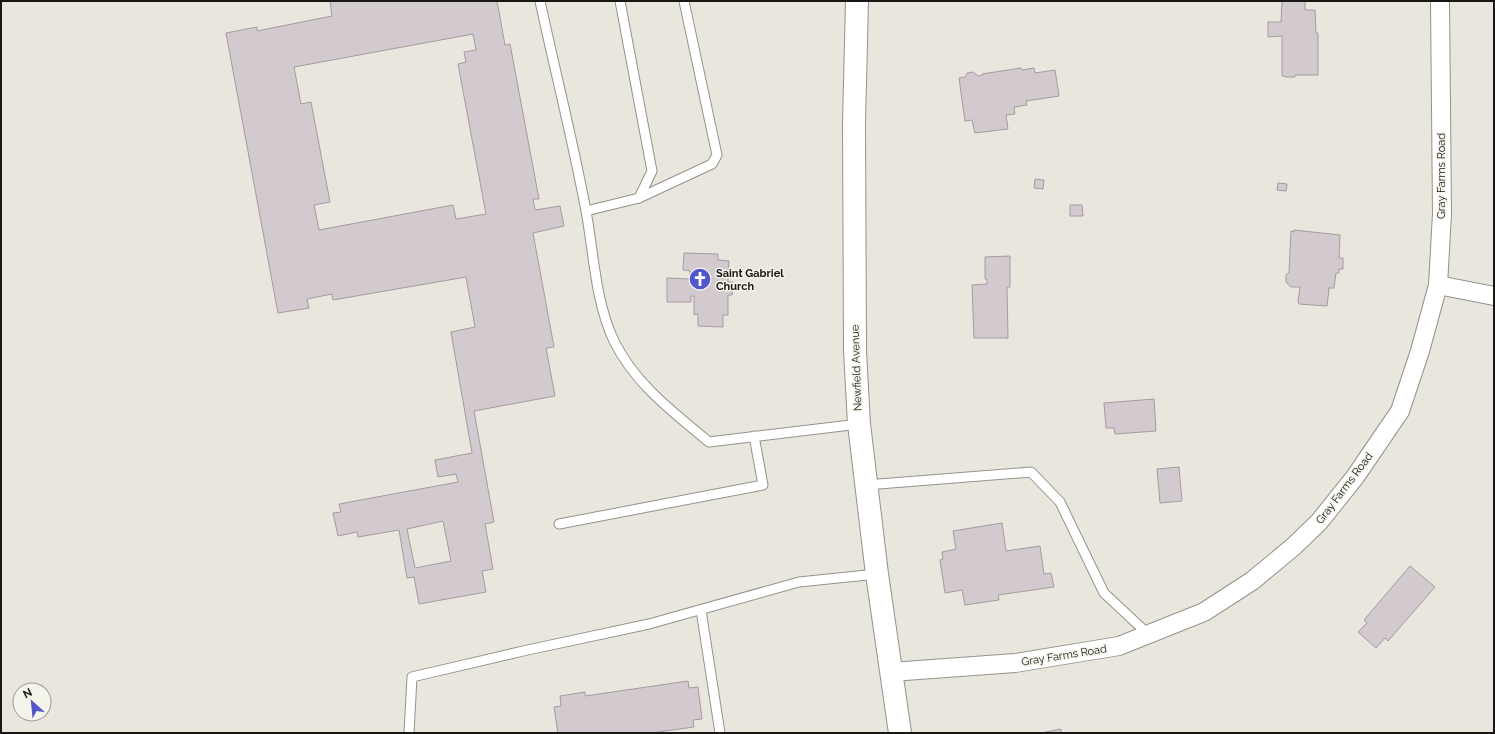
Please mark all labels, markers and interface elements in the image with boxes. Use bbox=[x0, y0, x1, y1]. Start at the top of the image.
street label: Gray Farms Road bbox=[1435, 133, 1448, 219]
church icon: Saint Gabriel Church bbox=[687, 266, 713, 292]
place label: Saint Gabriel Church bbox=[716, 267, 784, 293]
street label: Newfield Avenue bbox=[848, 324, 865, 411]
street label: Gray Farms Road bbox=[1313, 450, 1376, 527]
street label: Gray Farms Road bbox=[1020, 642, 1108, 669]
north arrow bbox=[12, 682, 52, 722]
text: N bbox=[21, 686, 34, 701]

